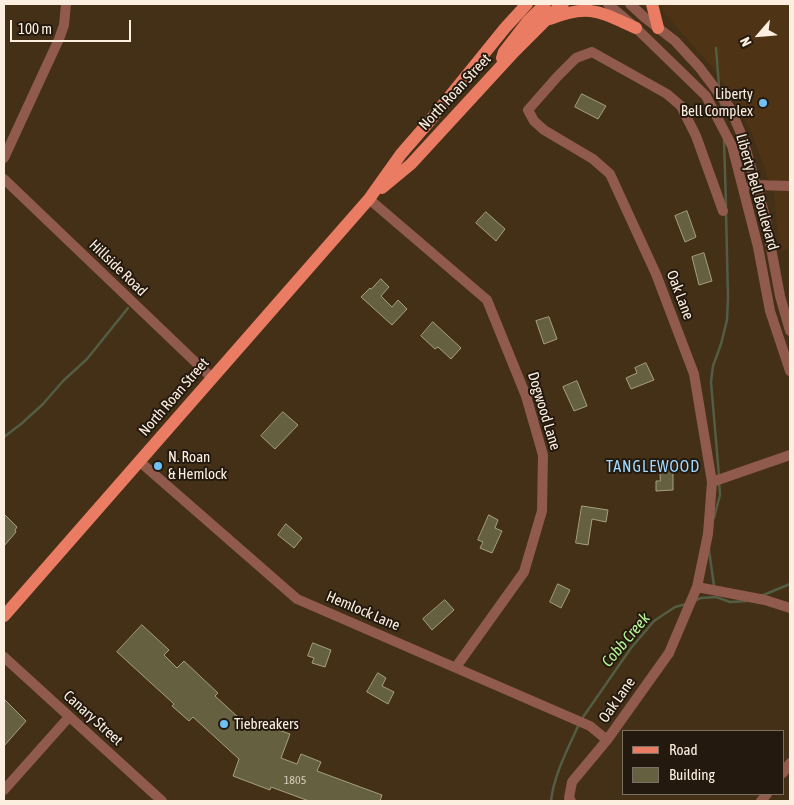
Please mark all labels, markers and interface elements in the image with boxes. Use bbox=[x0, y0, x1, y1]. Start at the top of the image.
scale bar bbox=[12, 10, 134, 42]
north arrow bbox=[734, 10, 784, 60]
text: 100 m bbox=[18, 20, 52, 37]
text: N bbox=[737, 35, 755, 49]
street label: North Roan Street bbox=[415, 50, 495, 134]
place label: Liberty Bell Complex bbox=[681, 85, 753, 120]
marker: Liberty Bell Complex bbox=[757, 97, 769, 109]
street label: Liberty Bell Boulevard bbox=[732, 132, 782, 252]
street label: Hillside Road bbox=[85, 236, 151, 300]
street label: Oak Lane bbox=[662, 268, 698, 322]
street label: North Roan Street bbox=[135, 354, 213, 440]
street label: Dogwood Lane bbox=[524, 370, 564, 452]
place label: N. Roan & Hemlock bbox=[168, 448, 227, 483]
district label: TANGLEWOOD bbox=[605, 457, 701, 477]
marker: N. Roan & Hemlock bbox=[152, 460, 164, 472]
street label: Hemlock Lane bbox=[323, 587, 403, 635]
water label: Cobb Creek bbox=[598, 609, 654, 671]
street label: Oak Lane bbox=[595, 674, 639, 726]
street label: Canary Street bbox=[60, 687, 126, 749]
place label: Tiebreakers bbox=[234, 715, 299, 733]
marker: Tiebreakers bbox=[218, 718, 230, 730]
legend bbox=[622, 730, 784, 795]
text: Road bbox=[669, 741, 698, 758]
text: Building bbox=[669, 766, 715, 783]
house number: 1805 bbox=[284, 773, 306, 787]

